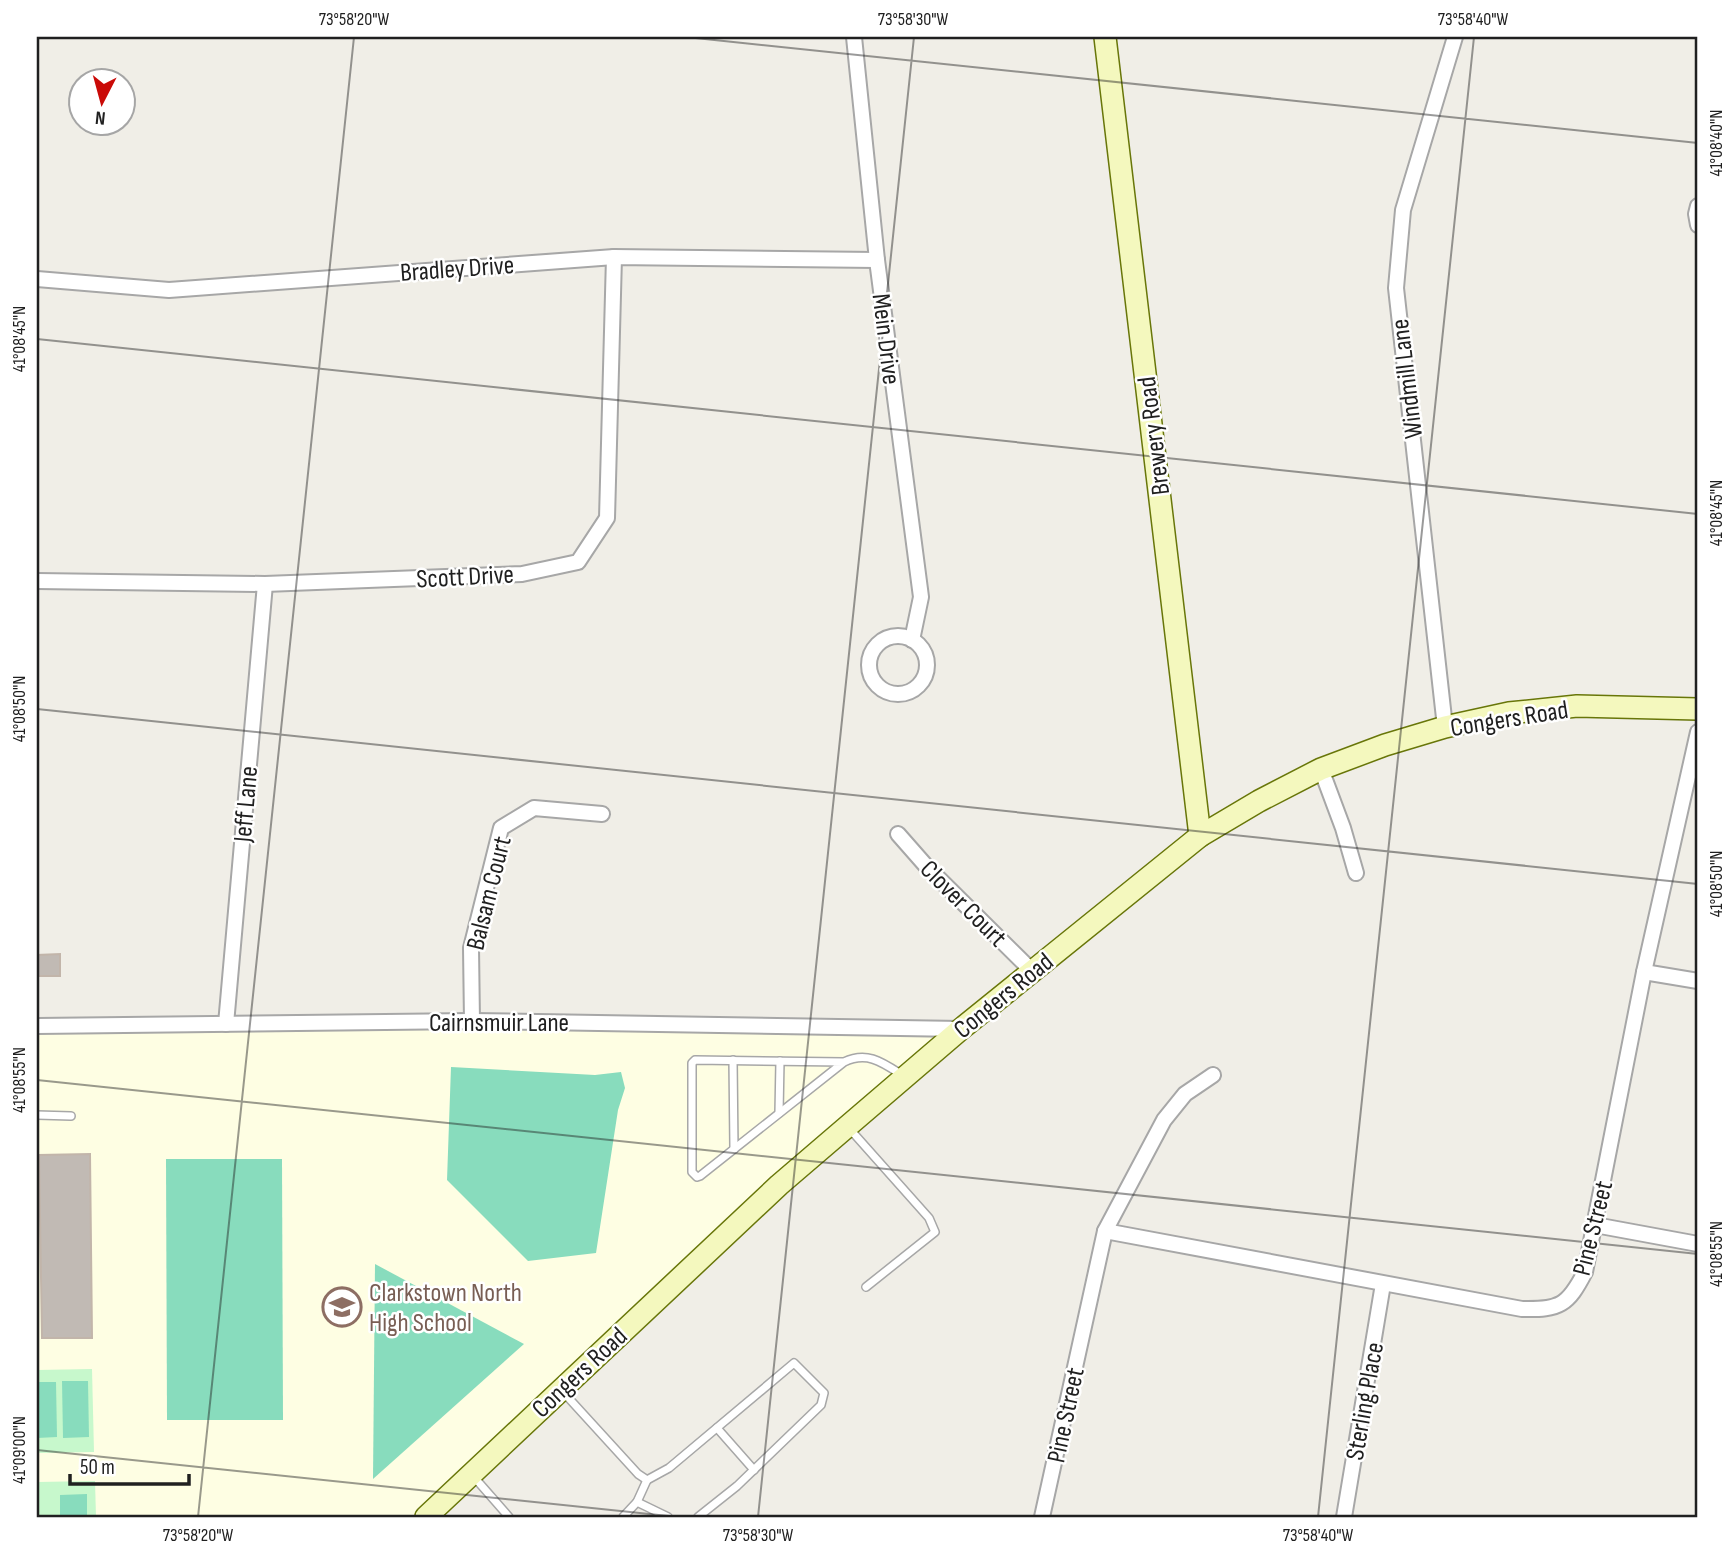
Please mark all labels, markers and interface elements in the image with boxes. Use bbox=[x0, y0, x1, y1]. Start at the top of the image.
text: 73°58'20"W bbox=[319, 9, 389, 30]
text: 73°58'30"W bbox=[878, 9, 949, 30]
text: 73°58'40"W bbox=[1438, 9, 1509, 30]
north arrow bbox=[66, 66, 136, 136]
text: N bbox=[94, 105, 107, 129]
text: 41°08'40"N bbox=[1706, 109, 1727, 177]
street label: Bradley Drive bbox=[399, 250, 515, 289]
street label: Mein Drive bbox=[865, 292, 906, 386]
text: 41°08'45"N bbox=[9, 306, 30, 372]
street label: Windmill Lane bbox=[1385, 317, 1430, 440]
street label: Brewery Road bbox=[1132, 375, 1177, 497]
text: 41°08'45"N bbox=[1706, 480, 1727, 546]
street label: Scott Drive bbox=[416, 559, 515, 596]
text: 41°08'50"N bbox=[9, 676, 30, 742]
street label: Congers Road bbox=[1448, 695, 1570, 744]
street label: Jeff Lane bbox=[228, 765, 265, 844]
street label: Balsam Court bbox=[460, 833, 519, 954]
text: 41°08'50"N bbox=[1706, 851, 1727, 917]
street label: Clover Court bbox=[913, 854, 1013, 954]
street label: Congers Road bbox=[948, 947, 1060, 1046]
street label: Cairnsmuir Lane bbox=[429, 1008, 569, 1039]
text: 41°08'55"N bbox=[9, 1047, 30, 1113]
street label: Pine Street bbox=[1567, 1178, 1620, 1279]
text: 41°08'55"N bbox=[1706, 1221, 1727, 1287]
place label: Clarkstown North High School bbox=[369, 1278, 522, 1339]
school or university icon: Clarkstown North High School bbox=[321, 1286, 363, 1328]
street label: Congers Road bbox=[526, 1321, 634, 1425]
street label: Sterling Place bbox=[1340, 1340, 1391, 1463]
street label: Pine Street bbox=[1041, 1365, 1092, 1466]
text: 41°09'00"N bbox=[9, 1416, 30, 1484]
scale bar bbox=[70, 1442, 189, 1486]
text: 50 m bbox=[80, 1455, 115, 1480]
text: 73°58'20"W bbox=[163, 1525, 233, 1546]
text: 73°58'30"W bbox=[723, 1525, 794, 1546]
text: 73°58'40"W bbox=[1283, 1525, 1354, 1546]

